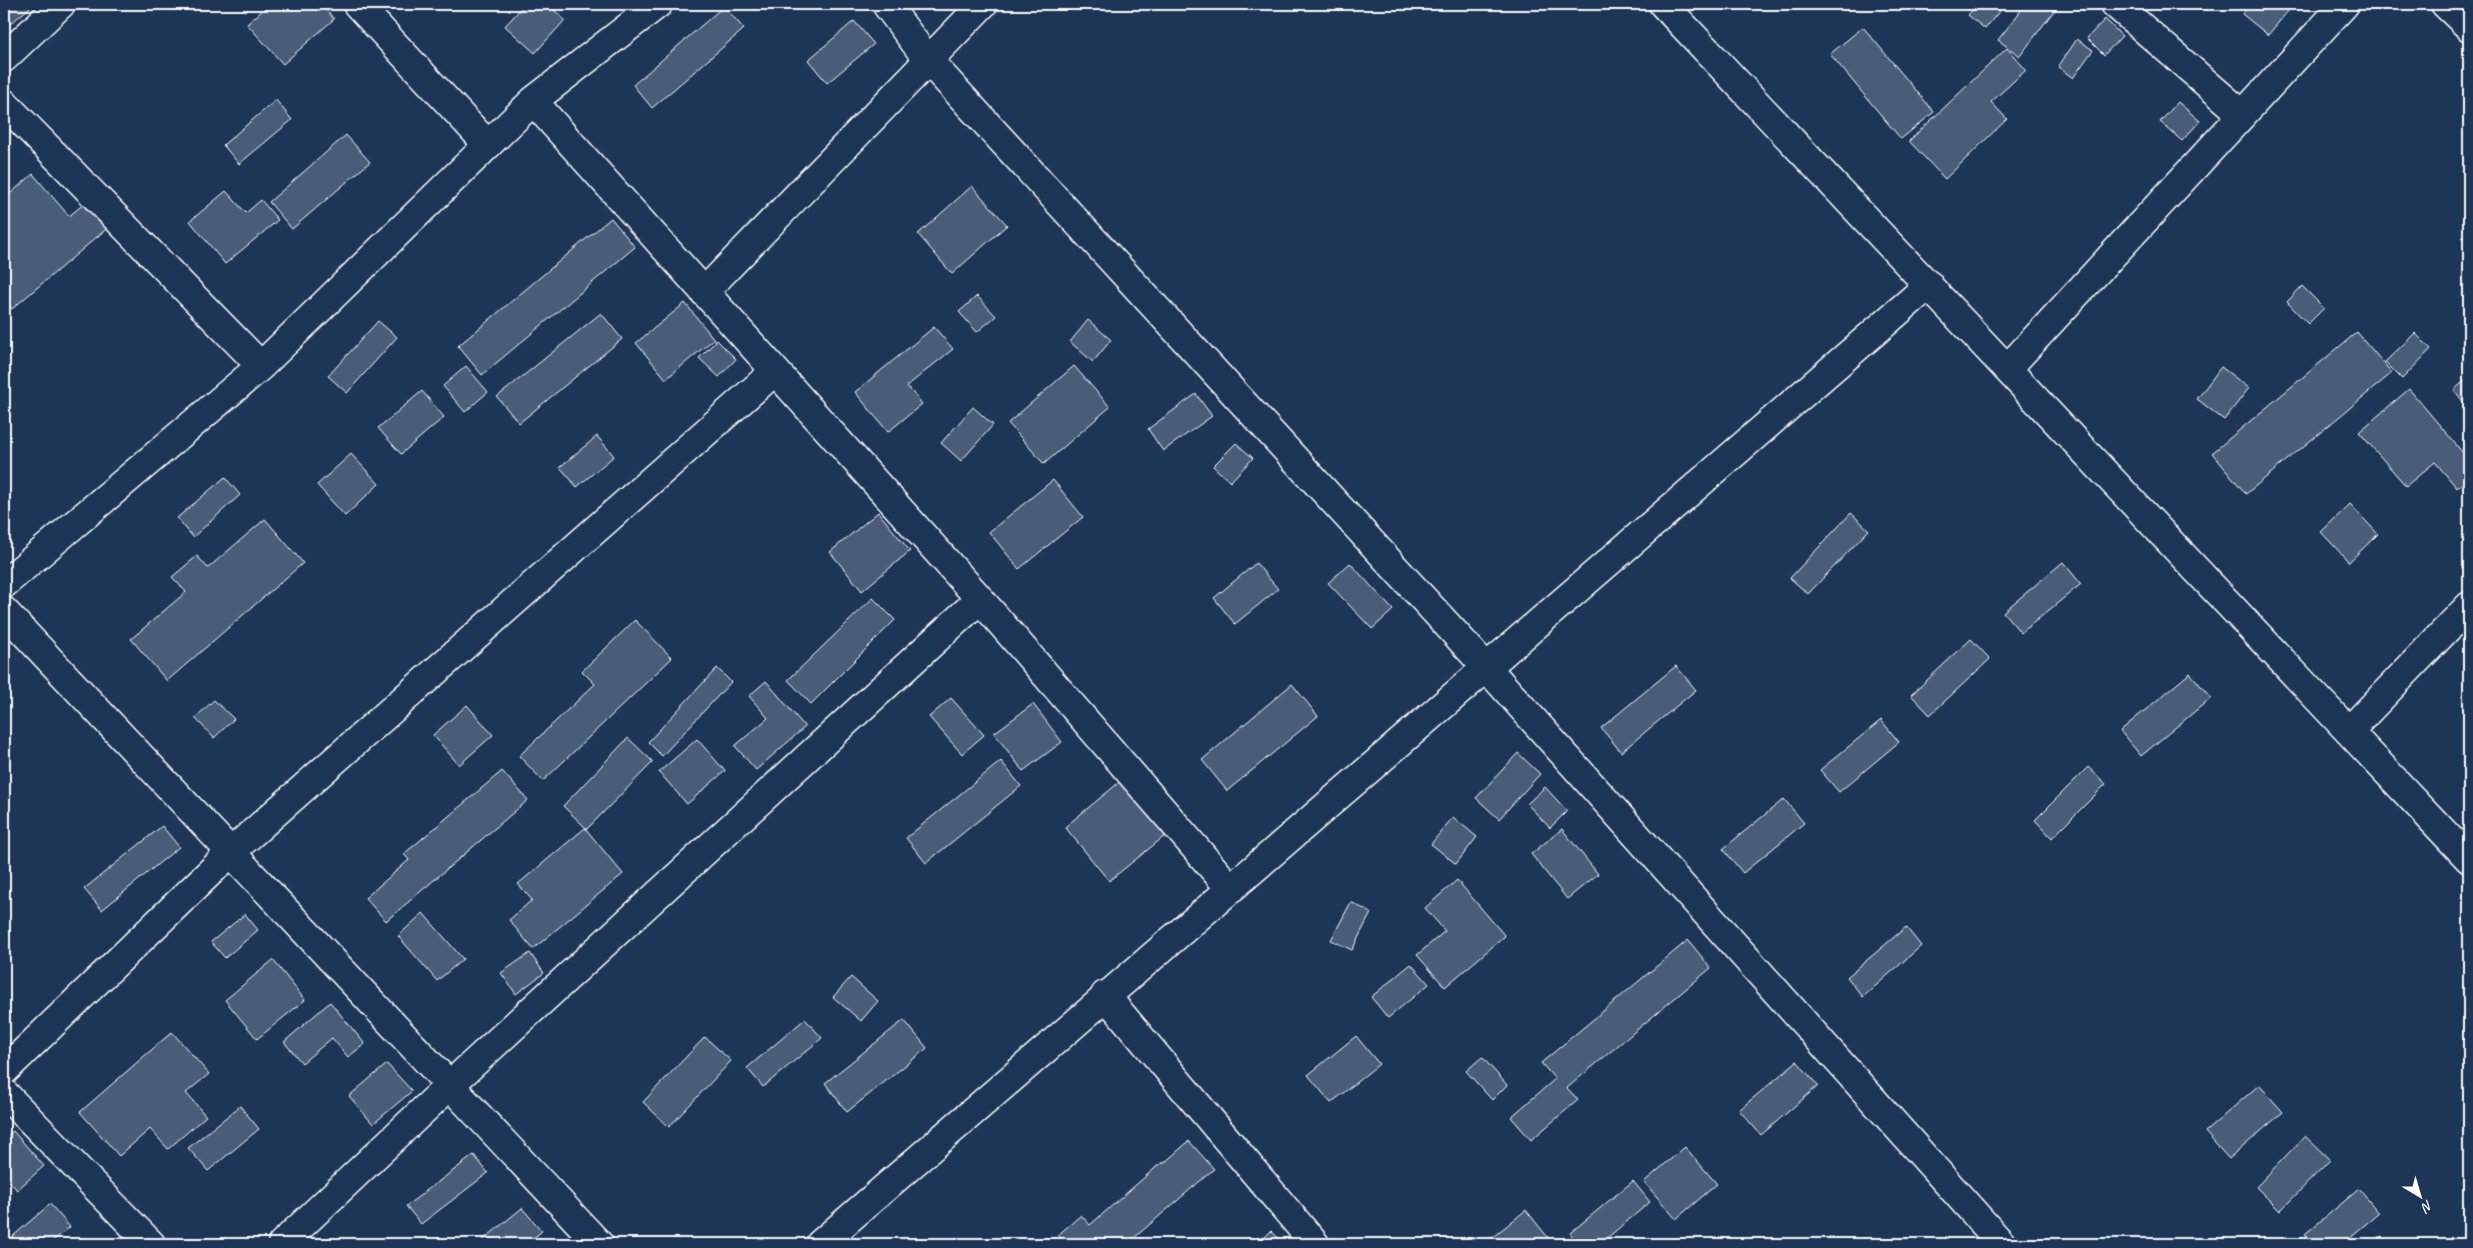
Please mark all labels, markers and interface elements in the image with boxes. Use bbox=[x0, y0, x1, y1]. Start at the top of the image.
north arrow bbox=[2396, 1170, 2446, 1220]
text: N bbox=[2417, 1196, 2436, 1217]

